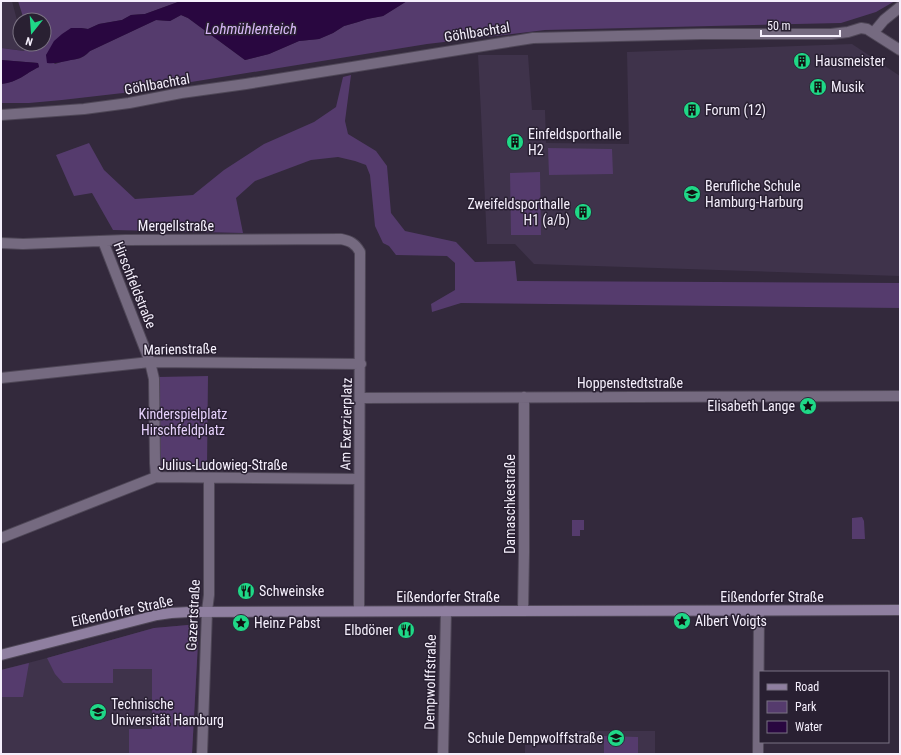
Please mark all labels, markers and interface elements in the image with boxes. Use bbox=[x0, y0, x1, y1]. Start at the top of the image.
north arrow bbox=[12, 12, 52, 52]
scale bar bbox=[761, 12, 840, 38]
street label: Göhlbachtal bbox=[443, 19, 511, 45]
text: 50 m bbox=[767, 19, 791, 33]
water label: Lohmühlenteich bbox=[205, 20, 297, 38]
text: N bbox=[24, 34, 34, 48]
building icon: Hausmeister bbox=[792, 51, 812, 71]
place label: Hausmeister bbox=[815, 53, 885, 69]
street label: Göhlbachtal bbox=[123, 70, 191, 98]
building icon: Musik bbox=[808, 77, 828, 97]
place label: Musik bbox=[831, 79, 865, 95]
building icon: Forum (12) bbox=[682, 100, 702, 120]
place label: Forum (12) bbox=[705, 102, 766, 119]
place label: Einfeldsporthalle H2 bbox=[528, 126, 622, 158]
building icon: Einfeldsporthalle H2 bbox=[505, 132, 525, 152]
place label: Berufliche Schule Hamburg-Harburg bbox=[705, 178, 803, 210]
school or university icon: Berufliche Schule Hamburg-Harburg bbox=[682, 184, 702, 204]
place label: Zweifeldsporthalle H1 (a/b) bbox=[467, 196, 570, 229]
building icon: Zweifeldsporthalle H1 (a/b) bbox=[573, 202, 593, 222]
street label: Mergellstraße bbox=[138, 218, 215, 234]
street label: Hirschfeldstraße bbox=[110, 239, 160, 331]
street label: Marienstraße bbox=[143, 340, 217, 358]
street label: Hoppenstedtstraße bbox=[577, 375, 684, 391]
street label: Am Exerzierplatz bbox=[337, 377, 355, 471]
place icon: Elisabeth Lange bbox=[798, 396, 818, 416]
place label: Elisabeth Lange bbox=[707, 398, 795, 414]
park label: Kinderspielplatz Hirschfeldplatz bbox=[139, 406, 227, 438]
street label: Damaschkestraße bbox=[502, 454, 518, 554]
street label: Julius-Ludowieg-Straße bbox=[159, 457, 288, 473]
street label: Gazertstraße bbox=[183, 578, 203, 651]
restaurant icon: Schweinske bbox=[236, 581, 256, 601]
place label: Schweinske bbox=[259, 583, 325, 599]
street label: Eißendorfer Straße bbox=[396, 589, 500, 605]
street label: Eißendorfer Straße bbox=[720, 589, 824, 605]
street label: Eißendorfer Straße bbox=[70, 592, 175, 630]
place icon: Albert Voigts bbox=[672, 611, 692, 631]
place icon: Heinz Pabst bbox=[231, 613, 251, 633]
place label: Albert Voigts bbox=[695, 613, 767, 629]
place label: Heinz Pabst bbox=[254, 615, 320, 631]
restaurant icon: Elbdöner bbox=[396, 620, 416, 640]
place label: Elbdöner bbox=[344, 622, 393, 638]
street label: Dempwolffstraße bbox=[421, 634, 439, 730]
legend bbox=[759, 671, 889, 743]
text: Road bbox=[795, 680, 819, 694]
place label: Technische Universität Hamburg bbox=[111, 696, 224, 728]
text: Park bbox=[795, 700, 817, 714]
school or university icon: Technische Universität Hamburg bbox=[88, 702, 108, 722]
text: Water bbox=[795, 720, 823, 734]
school or university icon: Schule Dempwolffstraße bbox=[606, 728, 626, 748]
place label: Schule Dempwolffstraße bbox=[467, 730, 603, 746]

